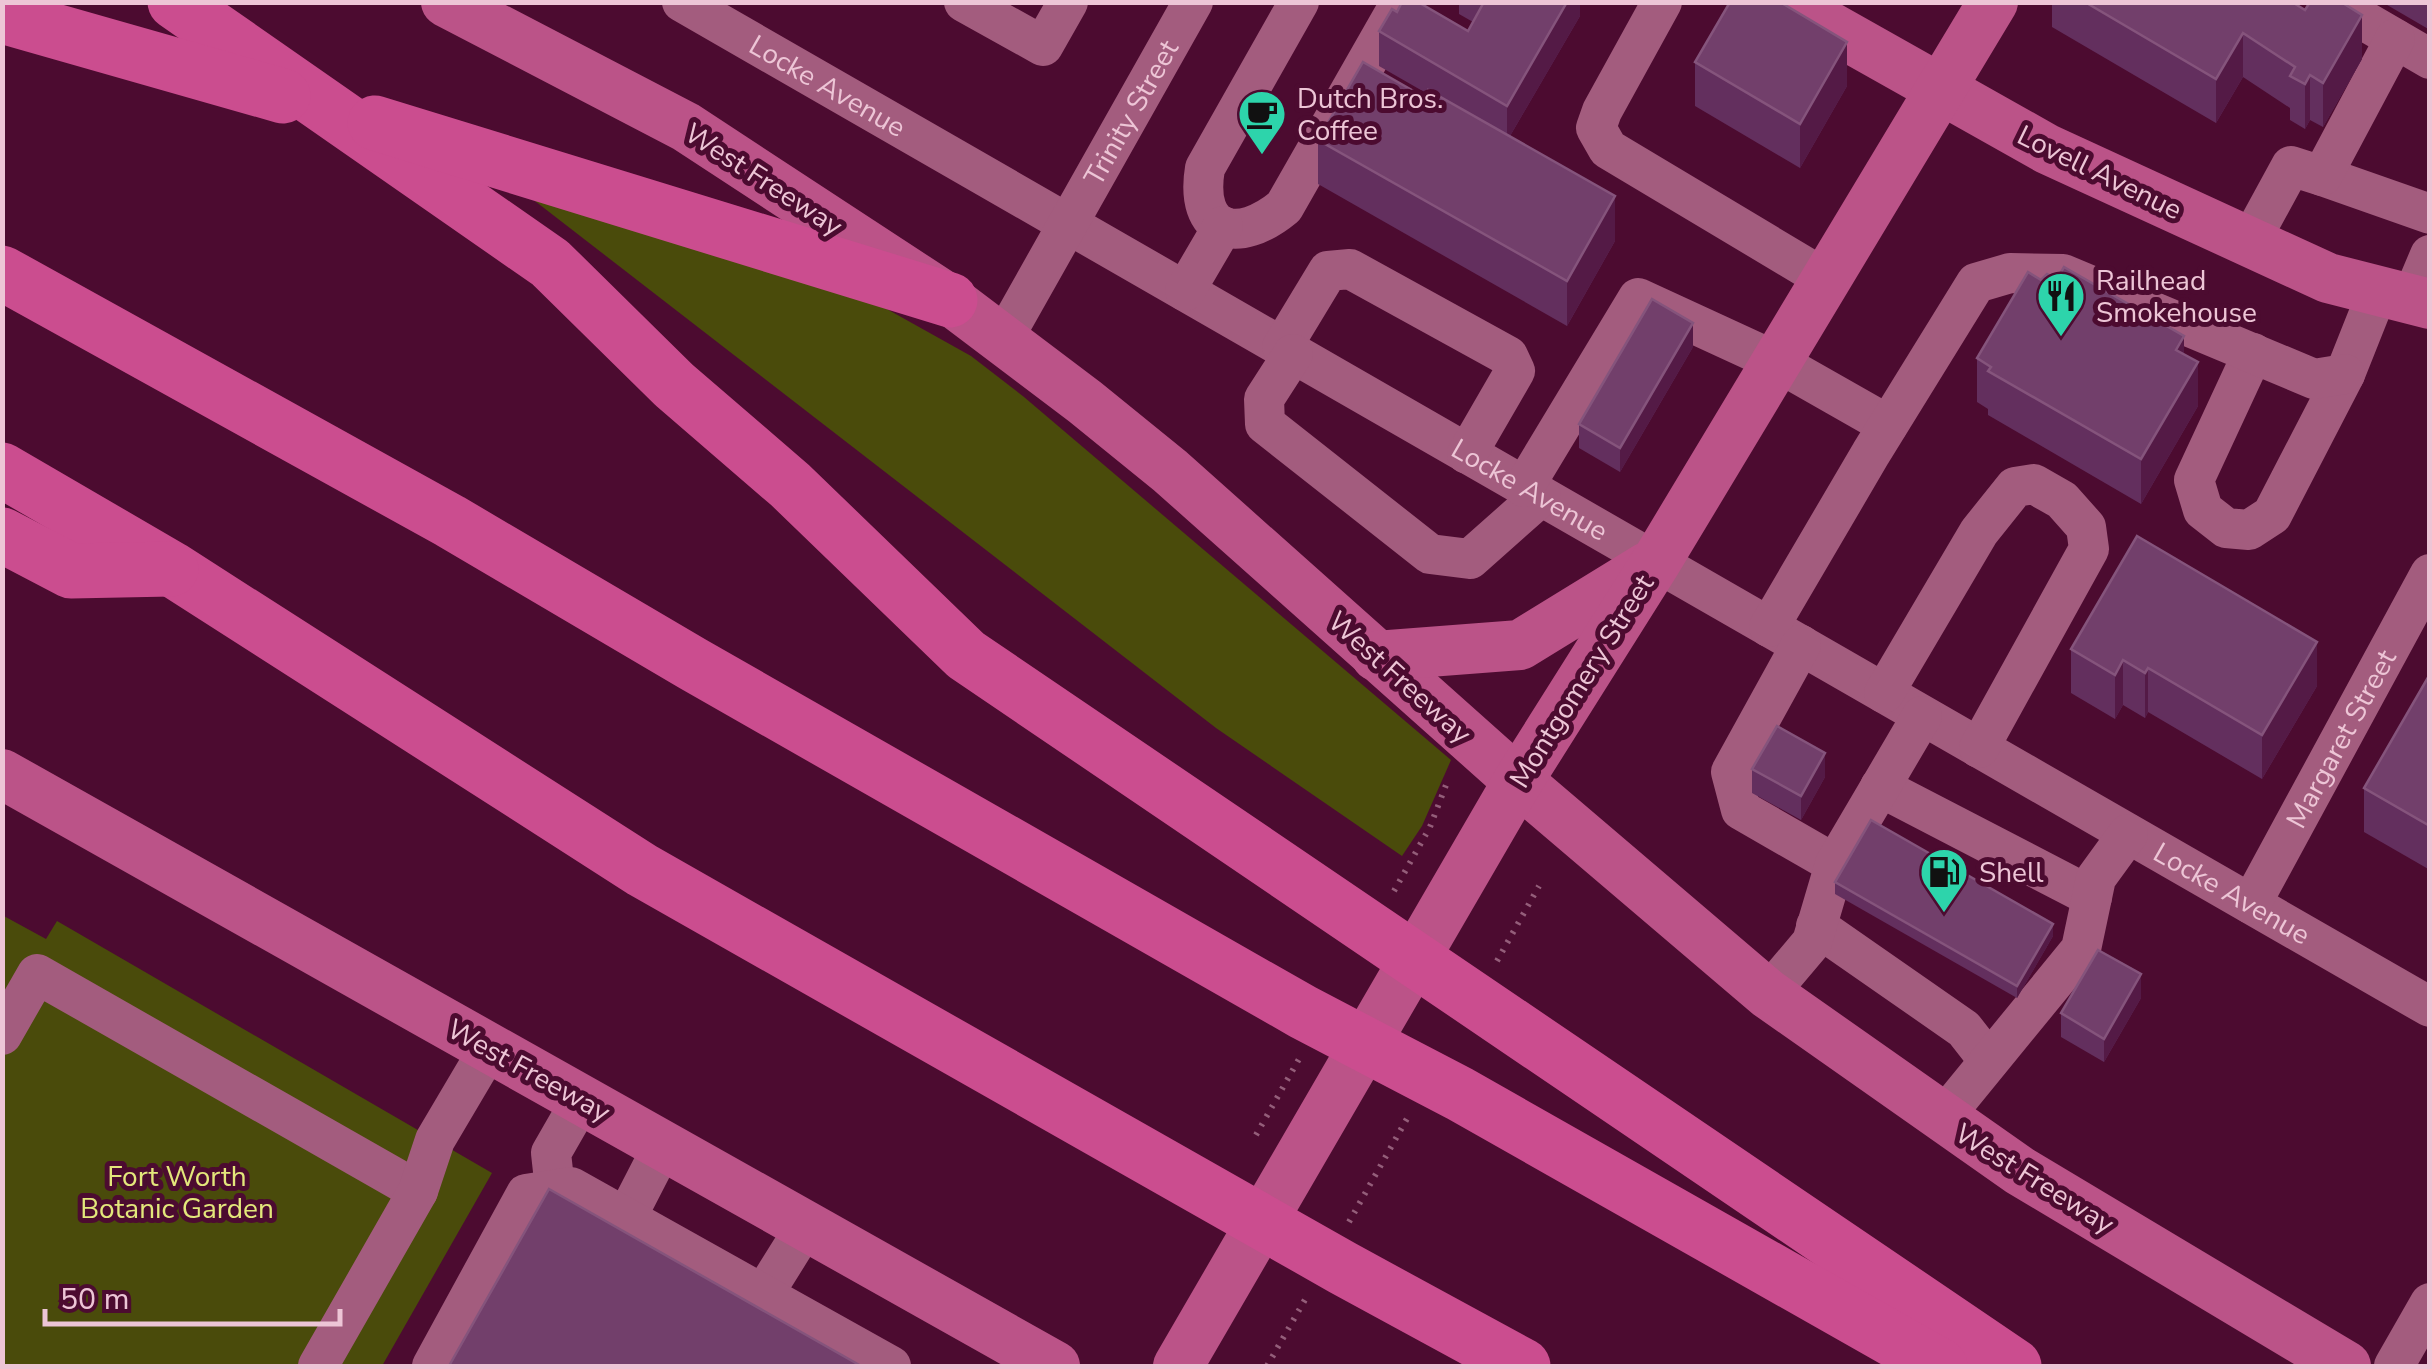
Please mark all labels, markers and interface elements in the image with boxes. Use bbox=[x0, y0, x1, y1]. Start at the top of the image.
street label: Locke Avenue bbox=[742, 27, 912, 147]
street label: Trinity Street bbox=[1075, 33, 1188, 193]
place label: Dutch Bros. Coffee bbox=[1297, 80, 1443, 150]
cafe icon: Dutch Bros. Coffee bbox=[1236, 88, 1288, 156]
street label: West Freeway bbox=[677, 115, 850, 245]
street label: Lovell Avenue bbox=[2011, 117, 2188, 229]
place label: Railhead Smokehouse bbox=[2096, 262, 2257, 332]
restaurant icon: Railhead Smokehouse bbox=[2035, 270, 2087, 338]
street label: Locke Avenue bbox=[1444, 430, 1615, 550]
street label: Montgomery Street bbox=[1501, 568, 1663, 795]
street label: West Freeway bbox=[1319, 603, 1480, 753]
street label: Margaret Street bbox=[2278, 643, 2406, 835]
street label: Locke Avenue bbox=[2146, 834, 2317, 954]
fuel station icon: Shell bbox=[1918, 846, 1970, 914]
place label: Shell bbox=[1979, 854, 2044, 892]
street label: West Freeway bbox=[440, 1010, 618, 1132]
street label: West Freeway bbox=[1948, 1115, 2122, 1243]
park label: Fort Worth Botanic Garden bbox=[80, 1158, 274, 1228]
scale bar bbox=[45, 1264, 340, 1326]
text: 50 m bbox=[60, 1279, 129, 1320]

